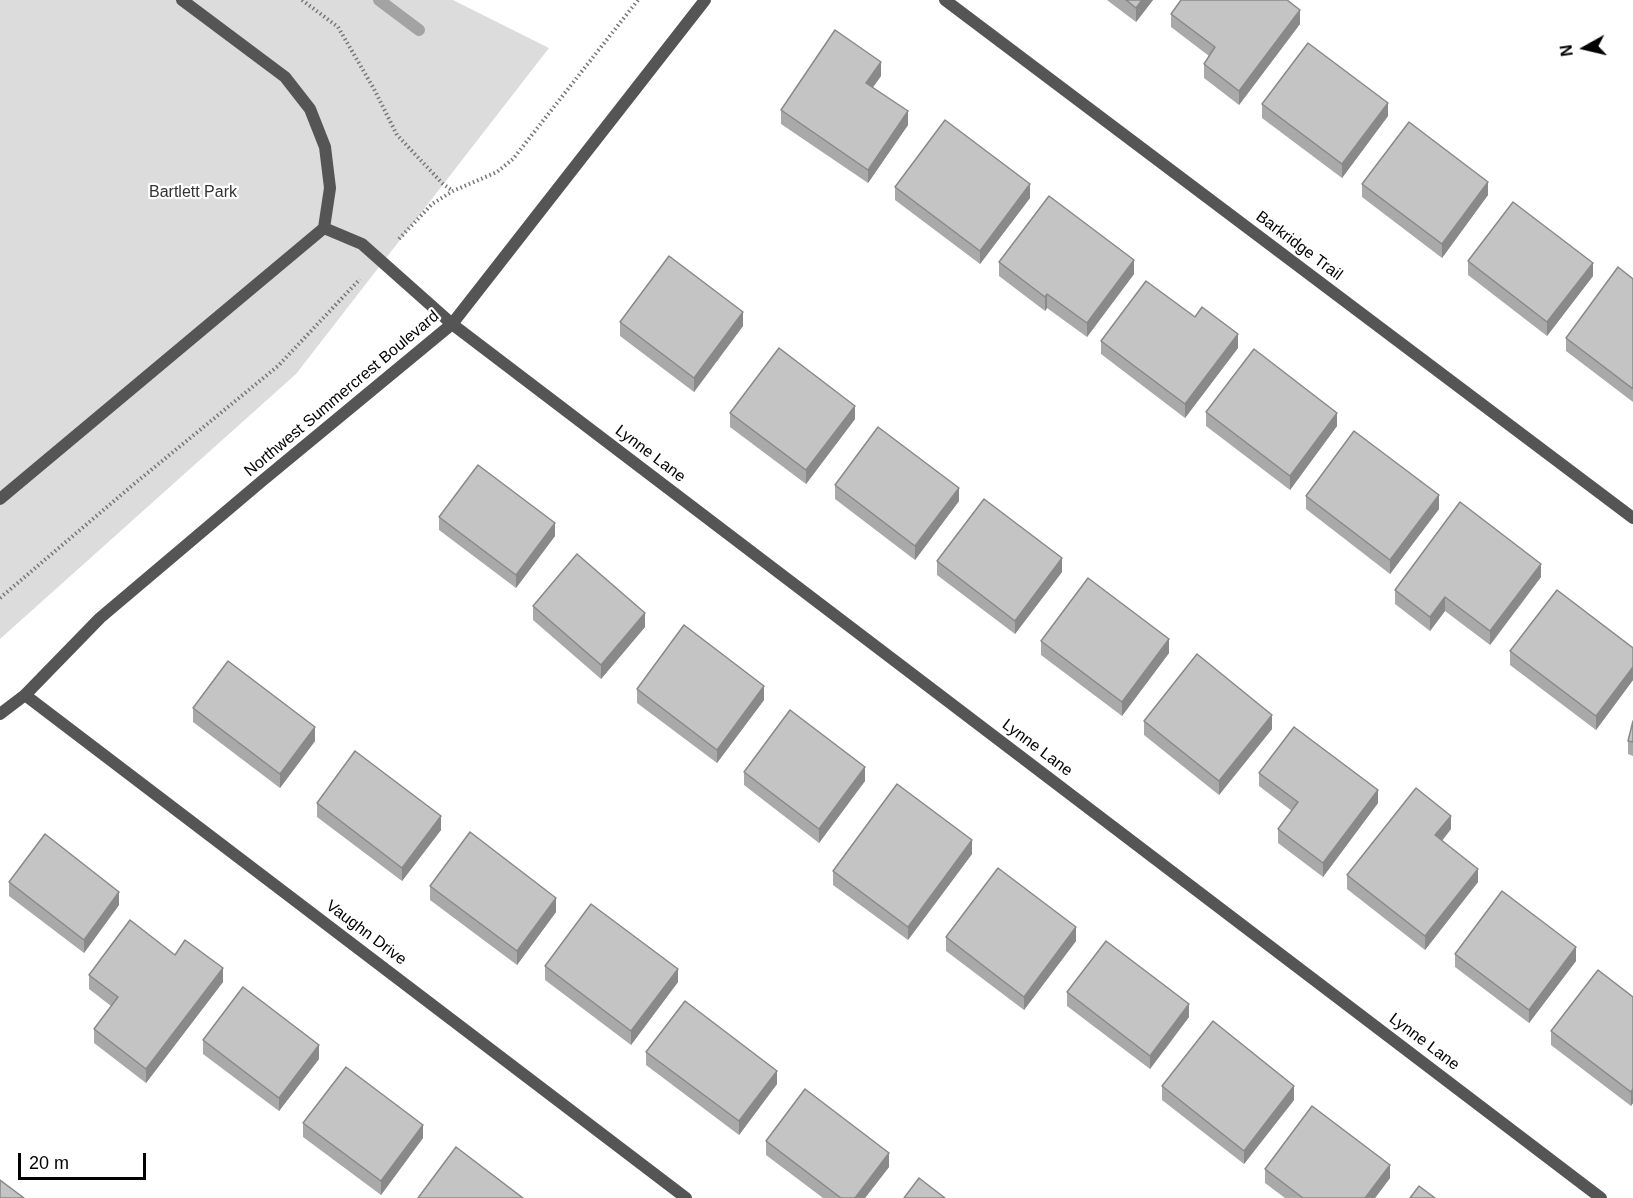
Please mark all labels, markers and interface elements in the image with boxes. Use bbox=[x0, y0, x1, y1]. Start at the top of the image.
north arrow bbox=[1555, 18, 1615, 78]
text: N bbox=[1557, 44, 1576, 57]
park label: Bartlett Park bbox=[149, 183, 237, 203]
street label: Barkridge Trail bbox=[1252, 207, 1346, 285]
street label: Northwest Summercrest Boulevard bbox=[241, 307, 443, 481]
street label: Lynne Lane bbox=[611, 421, 689, 487]
street label: Lynne Lane bbox=[998, 715, 1076, 781]
street label: Vaughn Drive bbox=[322, 897, 410, 969]
street label: Lynne Lane bbox=[1385, 1009, 1463, 1075]
scale bar bbox=[21, 1141, 148, 1179]
text: 20 m bbox=[29, 1153, 69, 1173]

